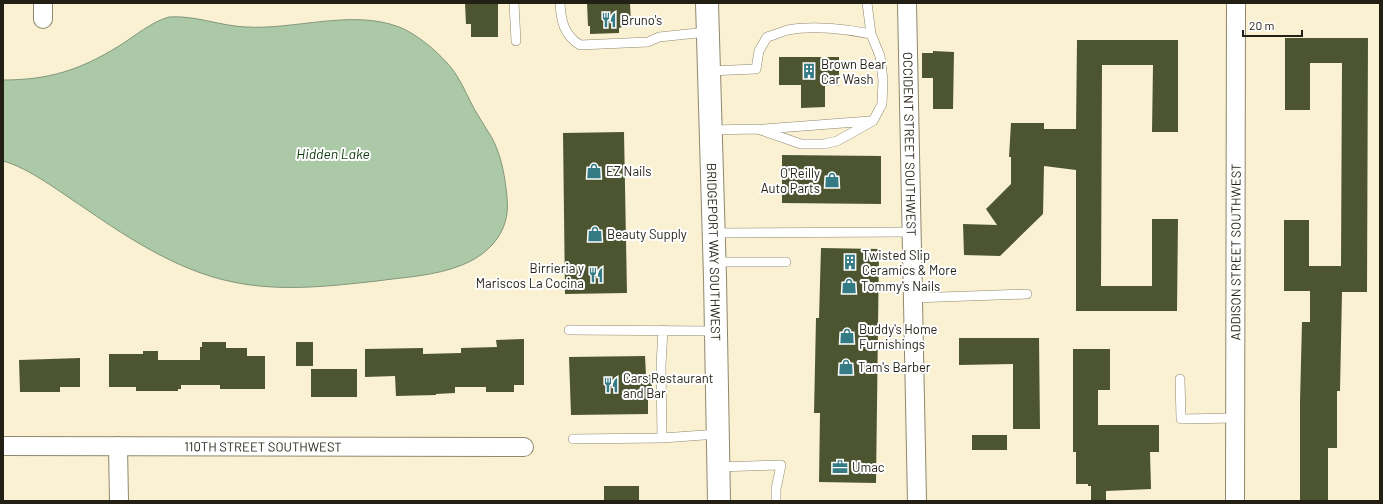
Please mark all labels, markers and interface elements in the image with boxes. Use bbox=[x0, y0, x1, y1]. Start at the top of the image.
restaurant icon: Bruno's bbox=[600, 11, 618, 29]
place label: Bruno's bbox=[621, 12, 662, 28]
scale bar bbox=[1243, 12, 1302, 38]
text: 20 m bbox=[1249, 18, 1275, 32]
street label: OCCIDENT STREET SOUTHWEST bbox=[900, 52, 920, 236]
place label: Brown Bear Car Wash bbox=[821, 56, 886, 87]
building icon: Brown Bear Car Wash bbox=[800, 62, 818, 80]
water label: Hidden Lake bbox=[296, 145, 370, 162]
shop icon: EZ Nails bbox=[585, 162, 603, 180]
place label: EZ Nails bbox=[606, 163, 652, 179]
street label: BRIDGEPORT WAY SOUTHWEST bbox=[704, 163, 724, 341]
street label: ADDISON STREET SOUTHWEST bbox=[1227, 164, 1244, 340]
place label: O'Reilly Auto Parts bbox=[761, 165, 820, 196]
shop icon: O'Reilly Auto Parts bbox=[823, 171, 841, 189]
shop icon: Beauty Supply bbox=[586, 225, 604, 243]
place label: Beauty Supply bbox=[607, 226, 687, 242]
place label: Twisted Slip Ceramics & More bbox=[862, 247, 957, 278]
building icon: Twisted Slip Ceramics & More bbox=[841, 253, 859, 271]
place label: Birrieria y Mariscos La Cocina bbox=[476, 260, 584, 291]
restaurant icon: Birrieria y Mariscos La Cocina bbox=[587, 266, 605, 284]
shop icon: Tommy's Nails bbox=[840, 277, 858, 295]
place label: Tommy's Nails bbox=[861, 278, 940, 294]
place label: Buddy's Home Furnishings bbox=[859, 321, 938, 352]
shop icon: Buddy's Home Furnishings bbox=[838, 327, 856, 345]
shop icon: Tam's Barber bbox=[837, 358, 855, 376]
place label: Tam's Barber bbox=[858, 359, 931, 375]
place label: Cars Restaurant and Bar bbox=[623, 370, 713, 401]
restaurant icon: Cars Restaurant and Bar bbox=[602, 376, 620, 394]
street label: 110TH STREET SOUTHWEST bbox=[184, 438, 342, 455]
office icon: Umac bbox=[831, 458, 849, 476]
place label: Umac bbox=[852, 459, 885, 475]

